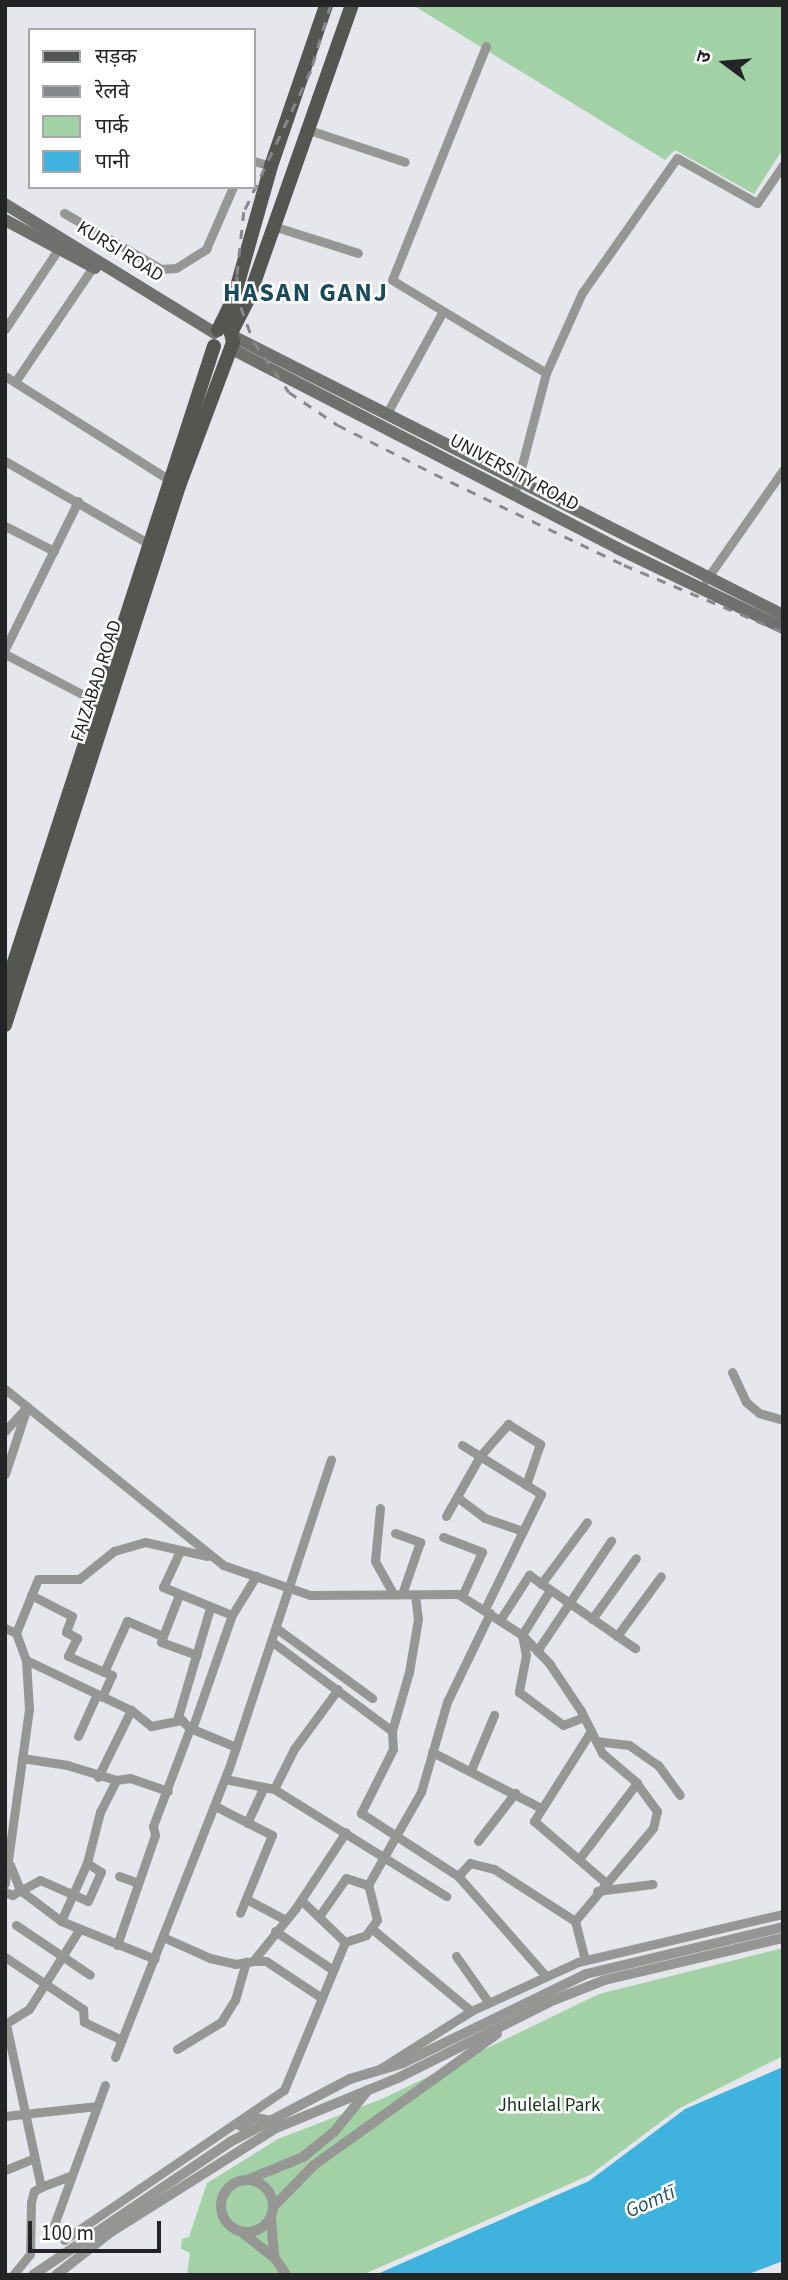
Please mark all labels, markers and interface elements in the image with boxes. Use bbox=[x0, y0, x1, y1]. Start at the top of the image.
legend bbox=[28, 28, 256, 189]
north arrow bbox=[690, 28, 760, 98]
text: सड़क bbox=[95, 41, 137, 71]
text: उ bbox=[690, 48, 719, 66]
text: रेलवे bbox=[95, 76, 130, 106]
text: पार्क bbox=[95, 111, 129, 141]
text: पानी bbox=[95, 146, 129, 176]
street label: KURSI ROAD bbox=[73, 216, 167, 288]
district label: HASAN GANJ bbox=[224, 277, 388, 309]
street label: UNIVERSITY ROAD bbox=[446, 429, 582, 517]
street label: FAIZABAD ROAD bbox=[67, 617, 127, 745]
park label: Jhulelal Park bbox=[498, 2095, 600, 2117]
water label: Gomtī bbox=[621, 2179, 679, 2223]
scale bar bbox=[32, 2206, 164, 2250]
text: 100 m bbox=[41, 2218, 94, 2248]

